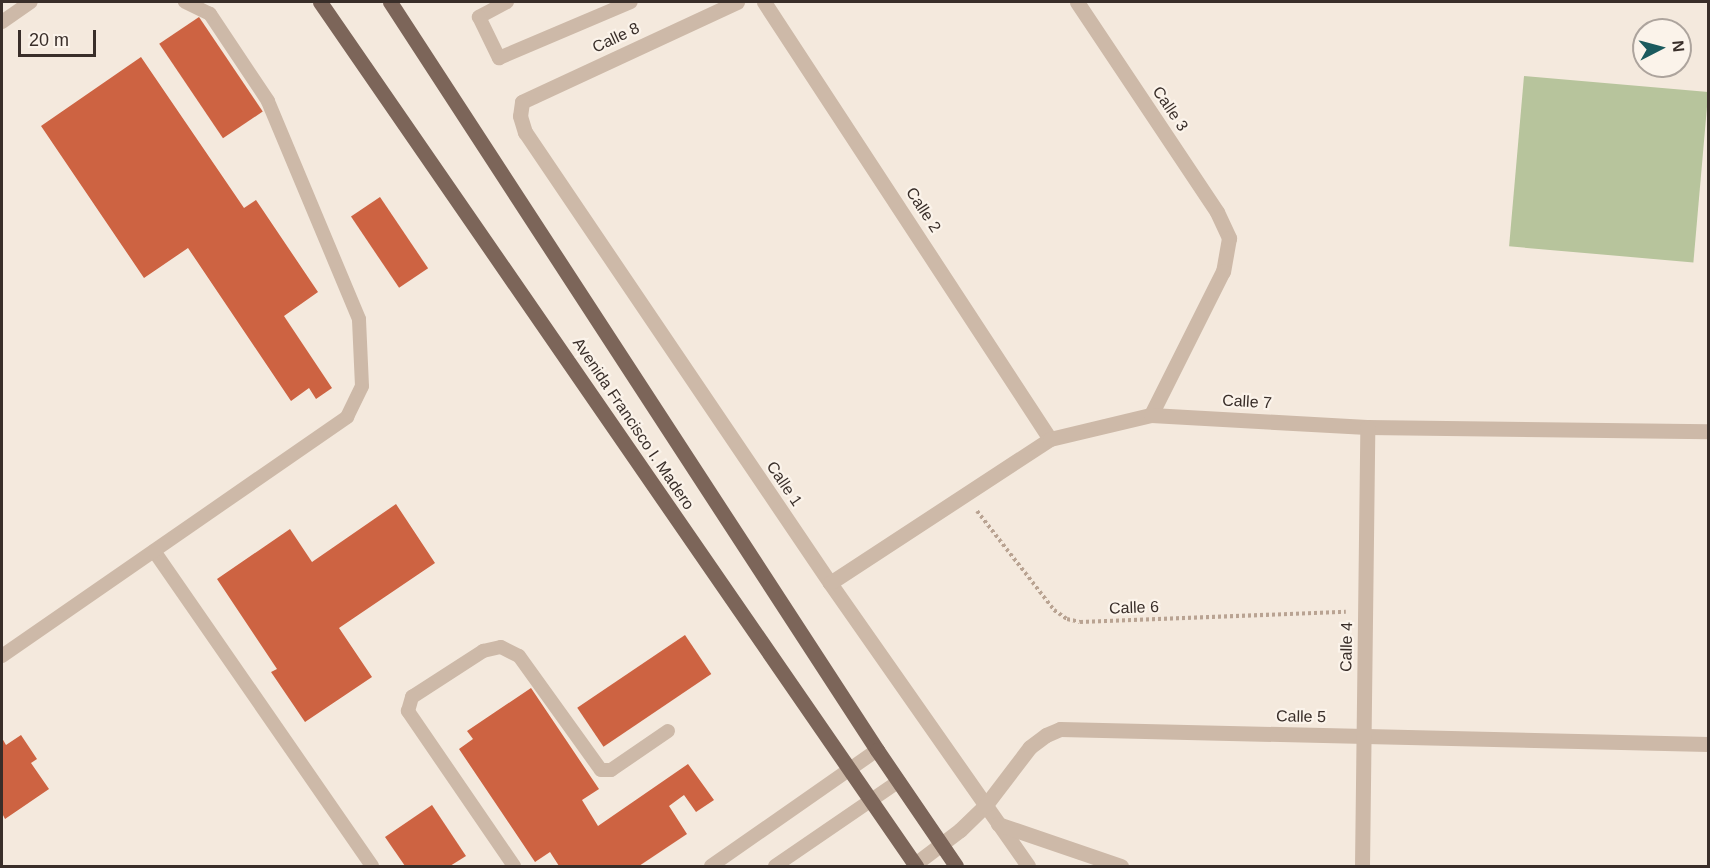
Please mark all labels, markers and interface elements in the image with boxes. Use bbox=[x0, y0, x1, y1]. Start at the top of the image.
scale bar bbox=[21, 18, 99, 56]
north arrow bbox=[1632, 18, 1692, 78]
street label: Calle 8 bbox=[589, 19, 643, 57]
text: 20 m bbox=[29, 30, 69, 50]
text: N bbox=[1669, 40, 1687, 53]
street label: Calle 3 bbox=[1148, 83, 1192, 135]
street label: Calle 2 bbox=[901, 184, 945, 236]
street label: Avenida Francisco I. Madero bbox=[568, 334, 698, 514]
street label: Calle 7 bbox=[1222, 391, 1272, 413]
street label: Calle 1 bbox=[762, 458, 806, 510]
street label: Calle 6 bbox=[1109, 598, 1159, 618]
street label: Calle 4 bbox=[1337, 622, 1357, 672]
street label: Calle 5 bbox=[1276, 707, 1326, 727]

